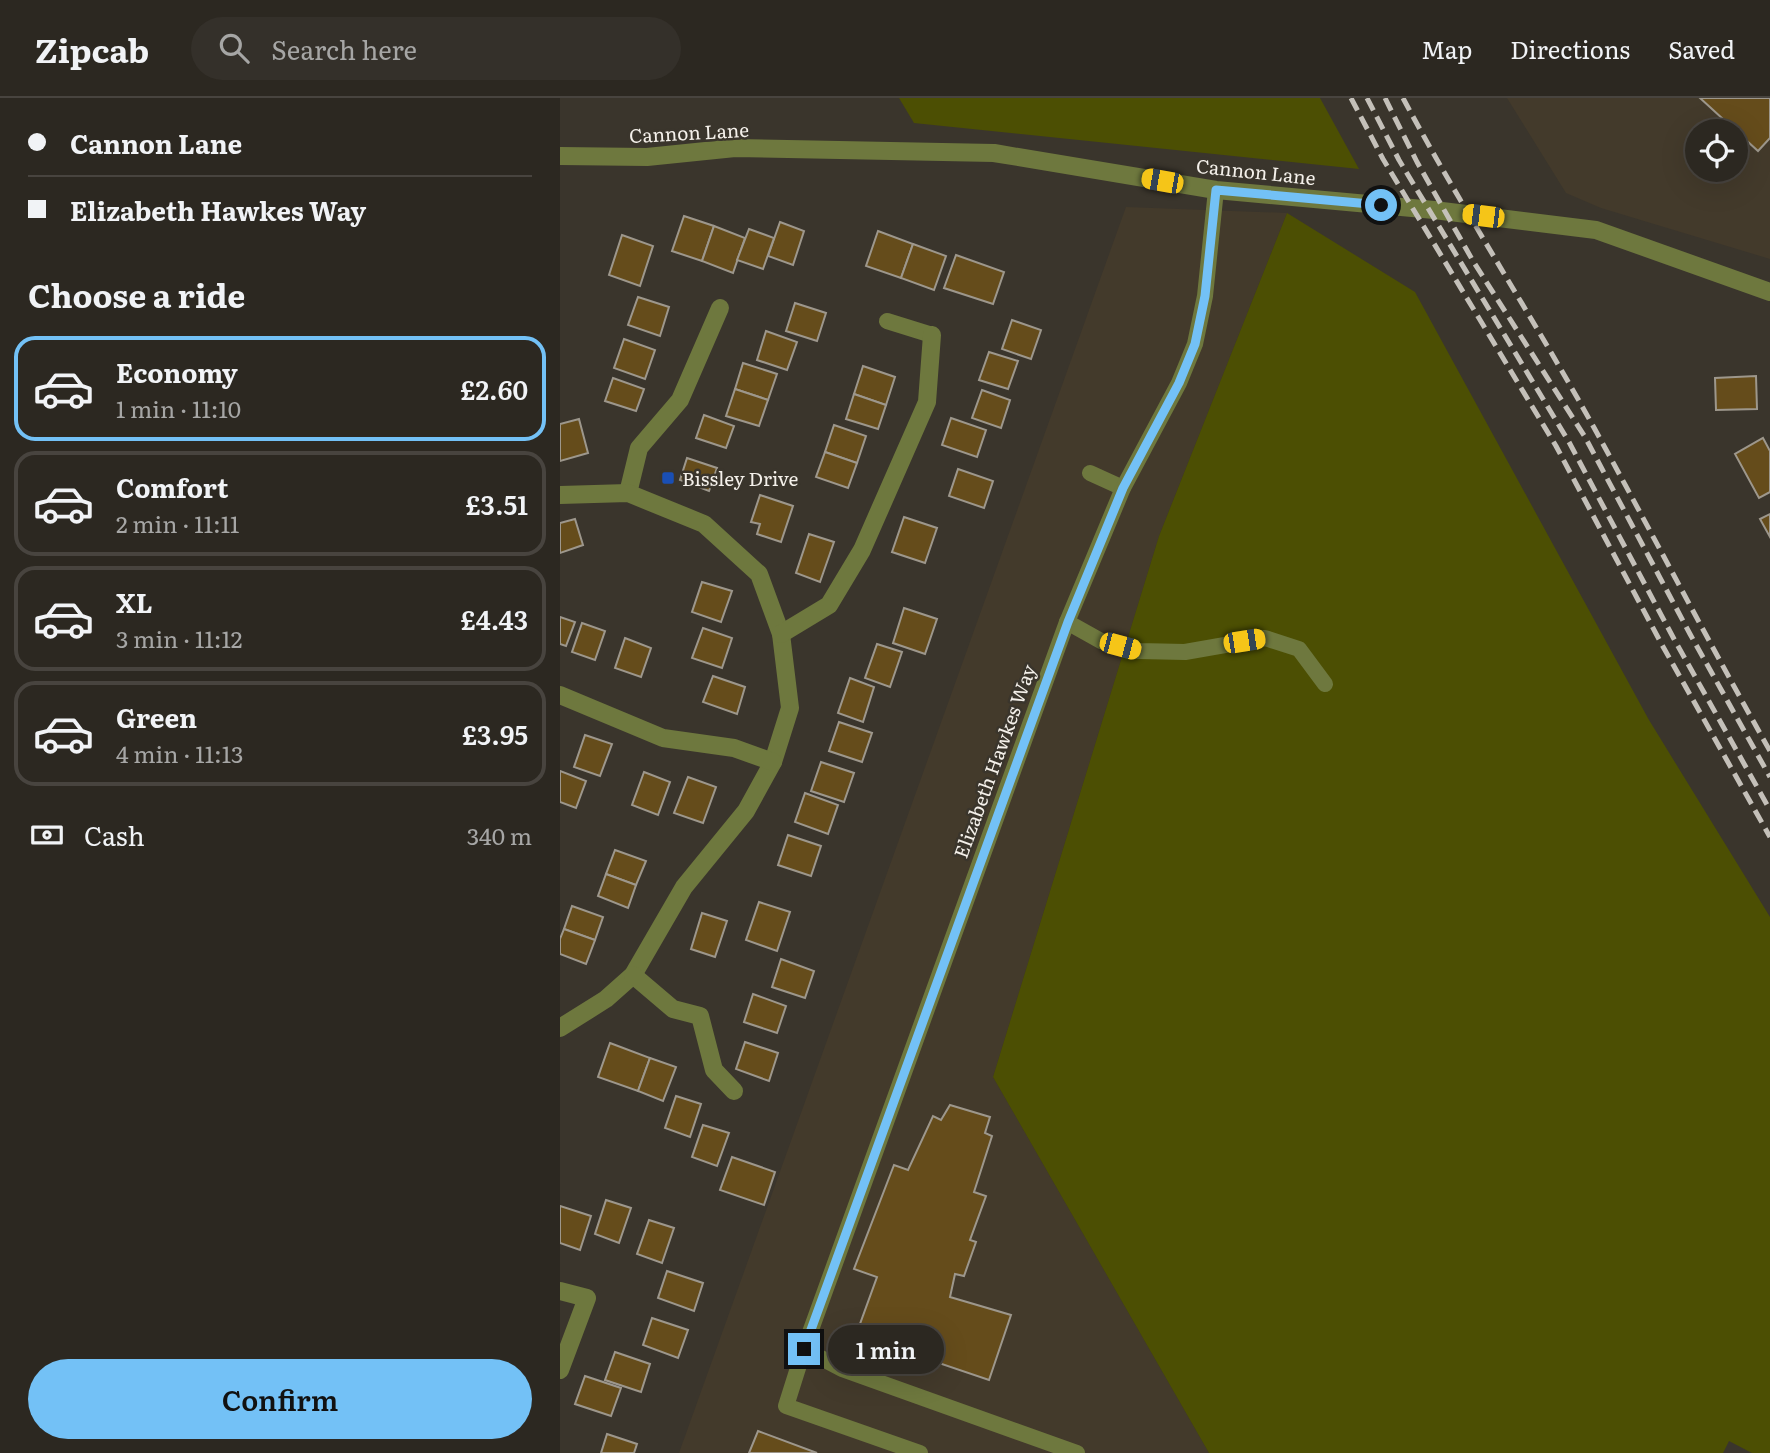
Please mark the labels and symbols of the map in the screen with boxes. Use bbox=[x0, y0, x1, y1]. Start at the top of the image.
street label: Cannon Lane bbox=[628, 115, 750, 149]
street label: Cannon Lane bbox=[1195, 151, 1317, 191]
car bbox=[1140, 167, 1185, 195]
route start bbox=[1365, 189, 1397, 221]
car bbox=[1461, 203, 1506, 229]
place label: Bissley Drive bbox=[682, 464, 799, 492]
marker: Bissley Drive bbox=[660, 470, 676, 486]
car bbox=[1222, 627, 1267, 655]
car bbox=[1097, 630, 1144, 662]
street label: Elizabeth Hawkes Way bbox=[946, 660, 1042, 862]
callout: 1 min bbox=[828, 1324, 944, 1374]
route end bbox=[788, 1333, 820, 1365]

